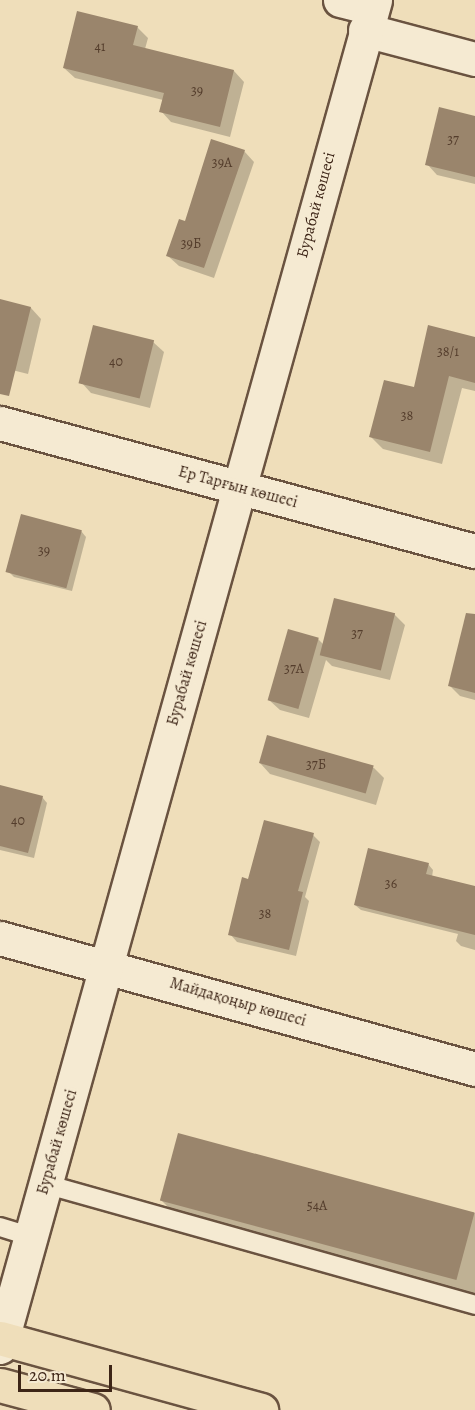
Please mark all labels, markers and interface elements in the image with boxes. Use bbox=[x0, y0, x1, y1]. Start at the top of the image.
house number: 41 bbox=[94, 39, 106, 55]
house number: 39 bbox=[191, 83, 203, 99]
house number: 37 bbox=[447, 132, 459, 148]
street label: Бурабай көшесі bbox=[293, 150, 339, 260]
house number: 39А bbox=[212, 155, 232, 171]
house number: 39Б bbox=[181, 236, 201, 252]
house number: 38/1 bbox=[437, 344, 459, 360]
house number: 40 bbox=[109, 354, 123, 370]
house number: 38 bbox=[401, 408, 413, 424]
street label: Ер Тарғын көшесі bbox=[176, 462, 300, 512]
house number: 39 bbox=[38, 543, 50, 559]
street label: Бурабай көшесі bbox=[163, 618, 211, 728]
house number: 37 bbox=[351, 626, 363, 642]
house number: 37А bbox=[284, 661, 304, 677]
house number: 37Б bbox=[306, 757, 326, 773]
house number: 40 bbox=[11, 813, 25, 829]
house number: 36 bbox=[385, 876, 397, 892]
house number: 38 bbox=[259, 906, 271, 922]
street label: Майдақоңыр көшесі bbox=[168, 973, 308, 1031]
street label: Бурабай көшесі bbox=[33, 1087, 81, 1197]
house number: 54А bbox=[307, 1198, 327, 1214]
scale bar bbox=[21, 1353, 116, 1391]
text: 20 m bbox=[29, 1363, 66, 1387]

